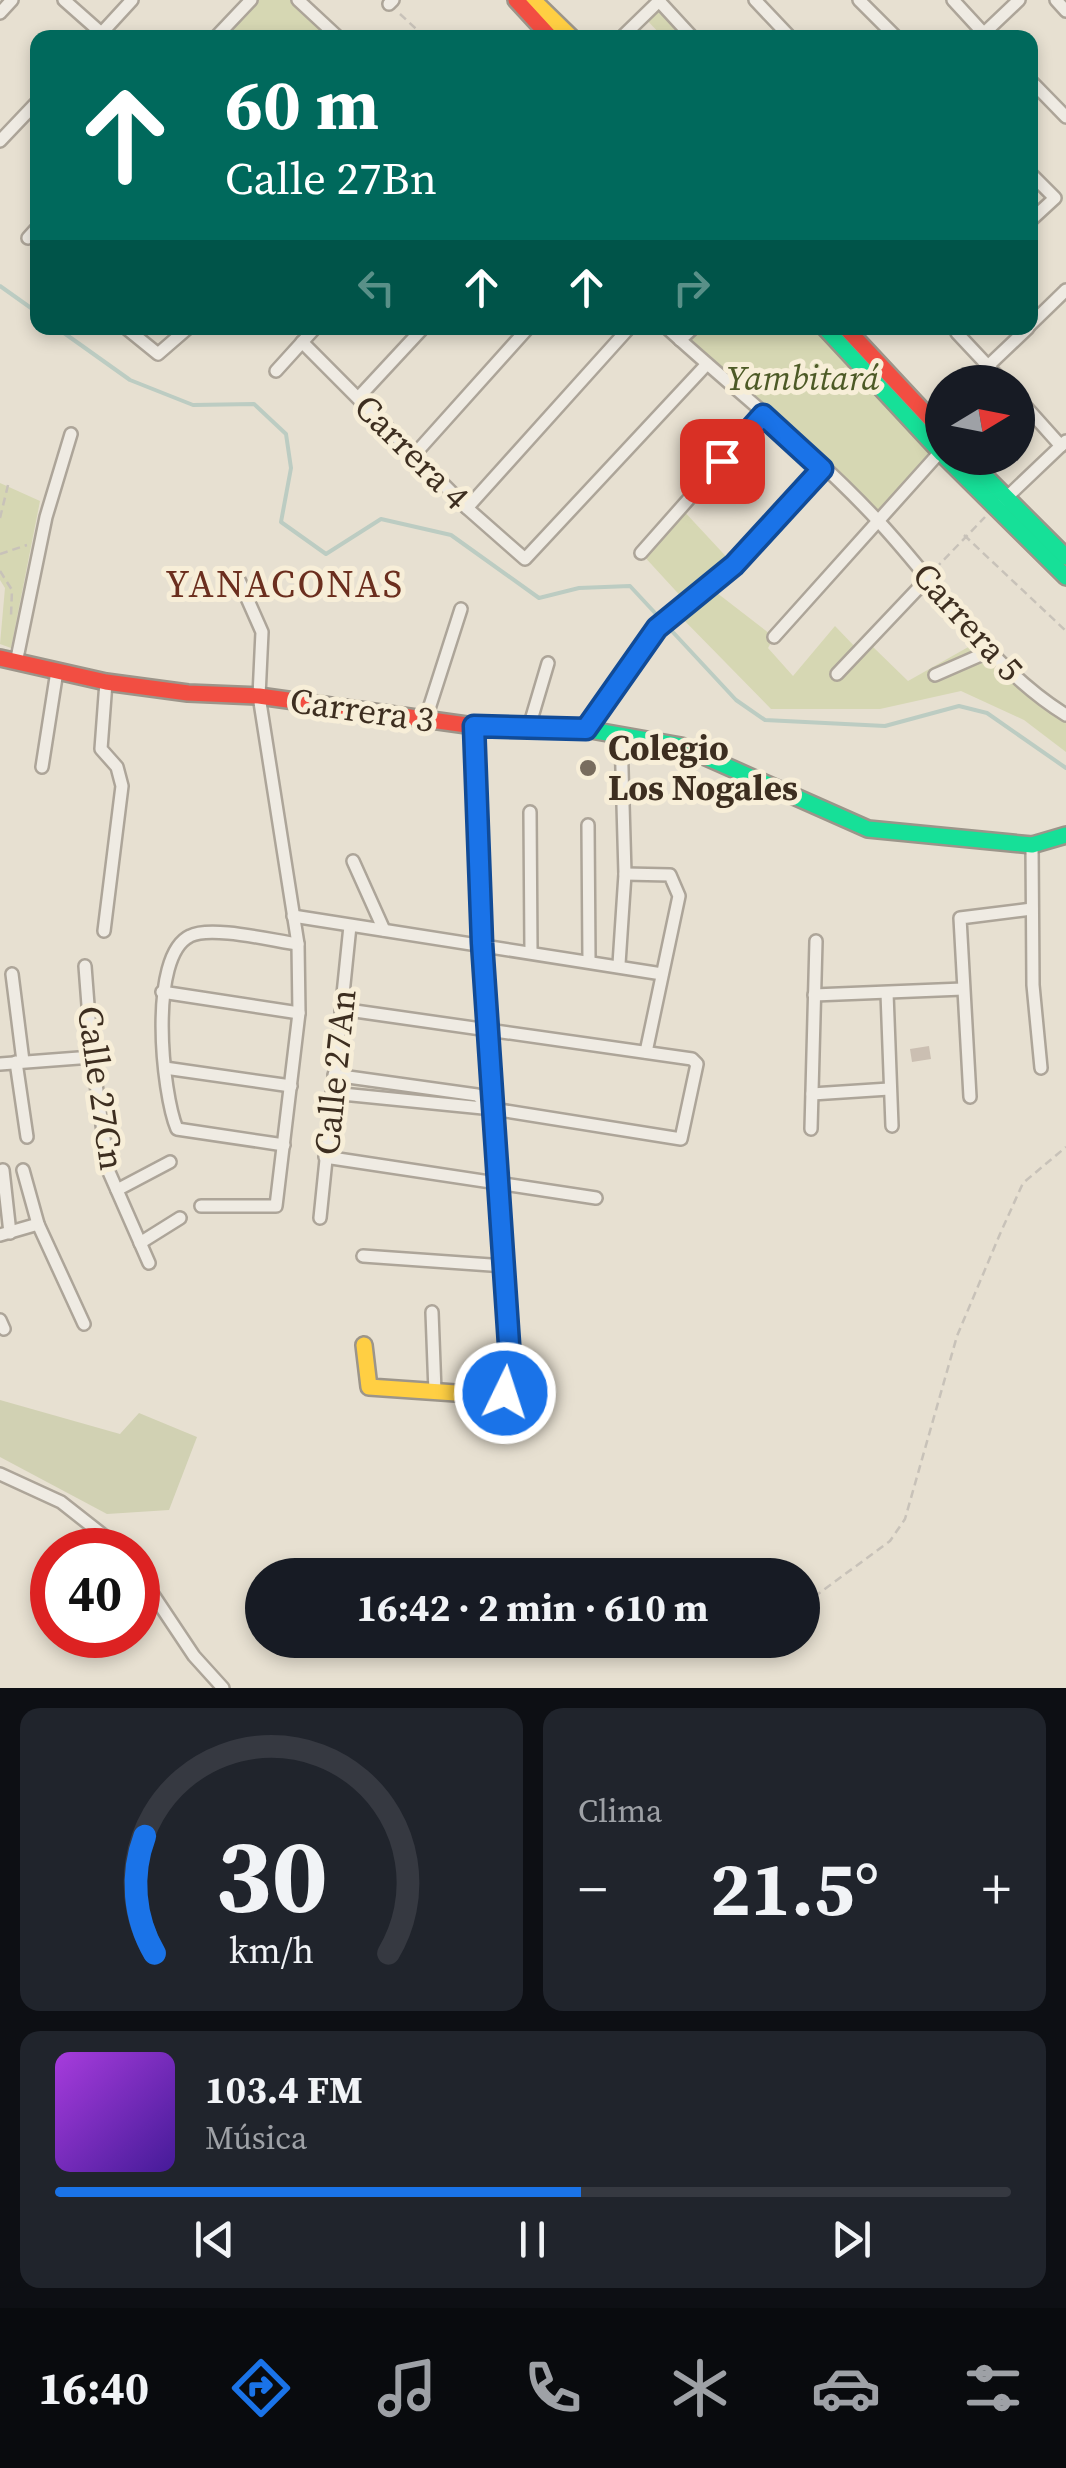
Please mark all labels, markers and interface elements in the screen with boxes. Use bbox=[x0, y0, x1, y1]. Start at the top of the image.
text: 60 m bbox=[225, 56, 379, 152]
icon: ahead bbox=[60, 70, 190, 200]
text: Calle 27Bn bbox=[225, 147, 437, 209]
icon: left bbox=[349, 260, 404, 315]
icon: ahead bbox=[454, 260, 509, 315]
icon: ahead bbox=[559, 260, 614, 315]
icon: right bbox=[664, 260, 719, 315]
park label: Yambitará bbox=[727, 354, 879, 402]
north arrow bbox=[925, 365, 1035, 475]
map controls bbox=[925, 365, 1035, 475]
street label: Carrera 4 bbox=[344, 384, 480, 520]
pin bbox=[680, 419, 765, 504]
icon: arrive bbox=[695, 434, 750, 489]
street label: Carrera 5 bbox=[902, 552, 1034, 692]
district label: YANACONAS bbox=[165, 558, 405, 610]
street label: Carrera 3 bbox=[287, 676, 437, 744]
place label: Colegio Los Nogales bbox=[608, 724, 798, 812]
marker: Colegio Los Nogales bbox=[577, 757, 599, 779]
street label: Calle 27An bbox=[302, 987, 368, 1157]
street label: Calle 27Cn bbox=[66, 1003, 136, 1173]
position arrow bbox=[453, 1341, 557, 1445]
speed limit sign: 40 bbox=[30, 1528, 160, 1658]
text: 16:42 · 2 min · 610 m bbox=[356, 1582, 709, 1634]
text: Clima bbox=[578, 1789, 662, 1833]
text: 30 bbox=[215, 1803, 328, 1946]
text: 21.5° bbox=[710, 1837, 879, 1940]
text: − bbox=[578, 1851, 607, 1926]
text: + bbox=[982, 1851, 1011, 1926]
text: km/h bbox=[229, 1926, 314, 1975]
text: 103.4 FM bbox=[205, 2064, 363, 2116]
text: Música bbox=[205, 2116, 307, 2160]
icon: previous bbox=[187, 2212, 242, 2267]
icon: pause bbox=[505, 2212, 560, 2267]
icon: next bbox=[824, 2212, 879, 2267]
icon: directions bbox=[226, 2353, 296, 2423]
icon: music bbox=[372, 2353, 442, 2423]
icon: phone bbox=[518, 2353, 588, 2423]
icon: climate bbox=[665, 2353, 735, 2423]
icon: car bbox=[811, 2353, 881, 2423]
icon: filters bbox=[958, 2353, 1028, 2423]
text: 16:40 bbox=[38, 2357, 149, 2419]

